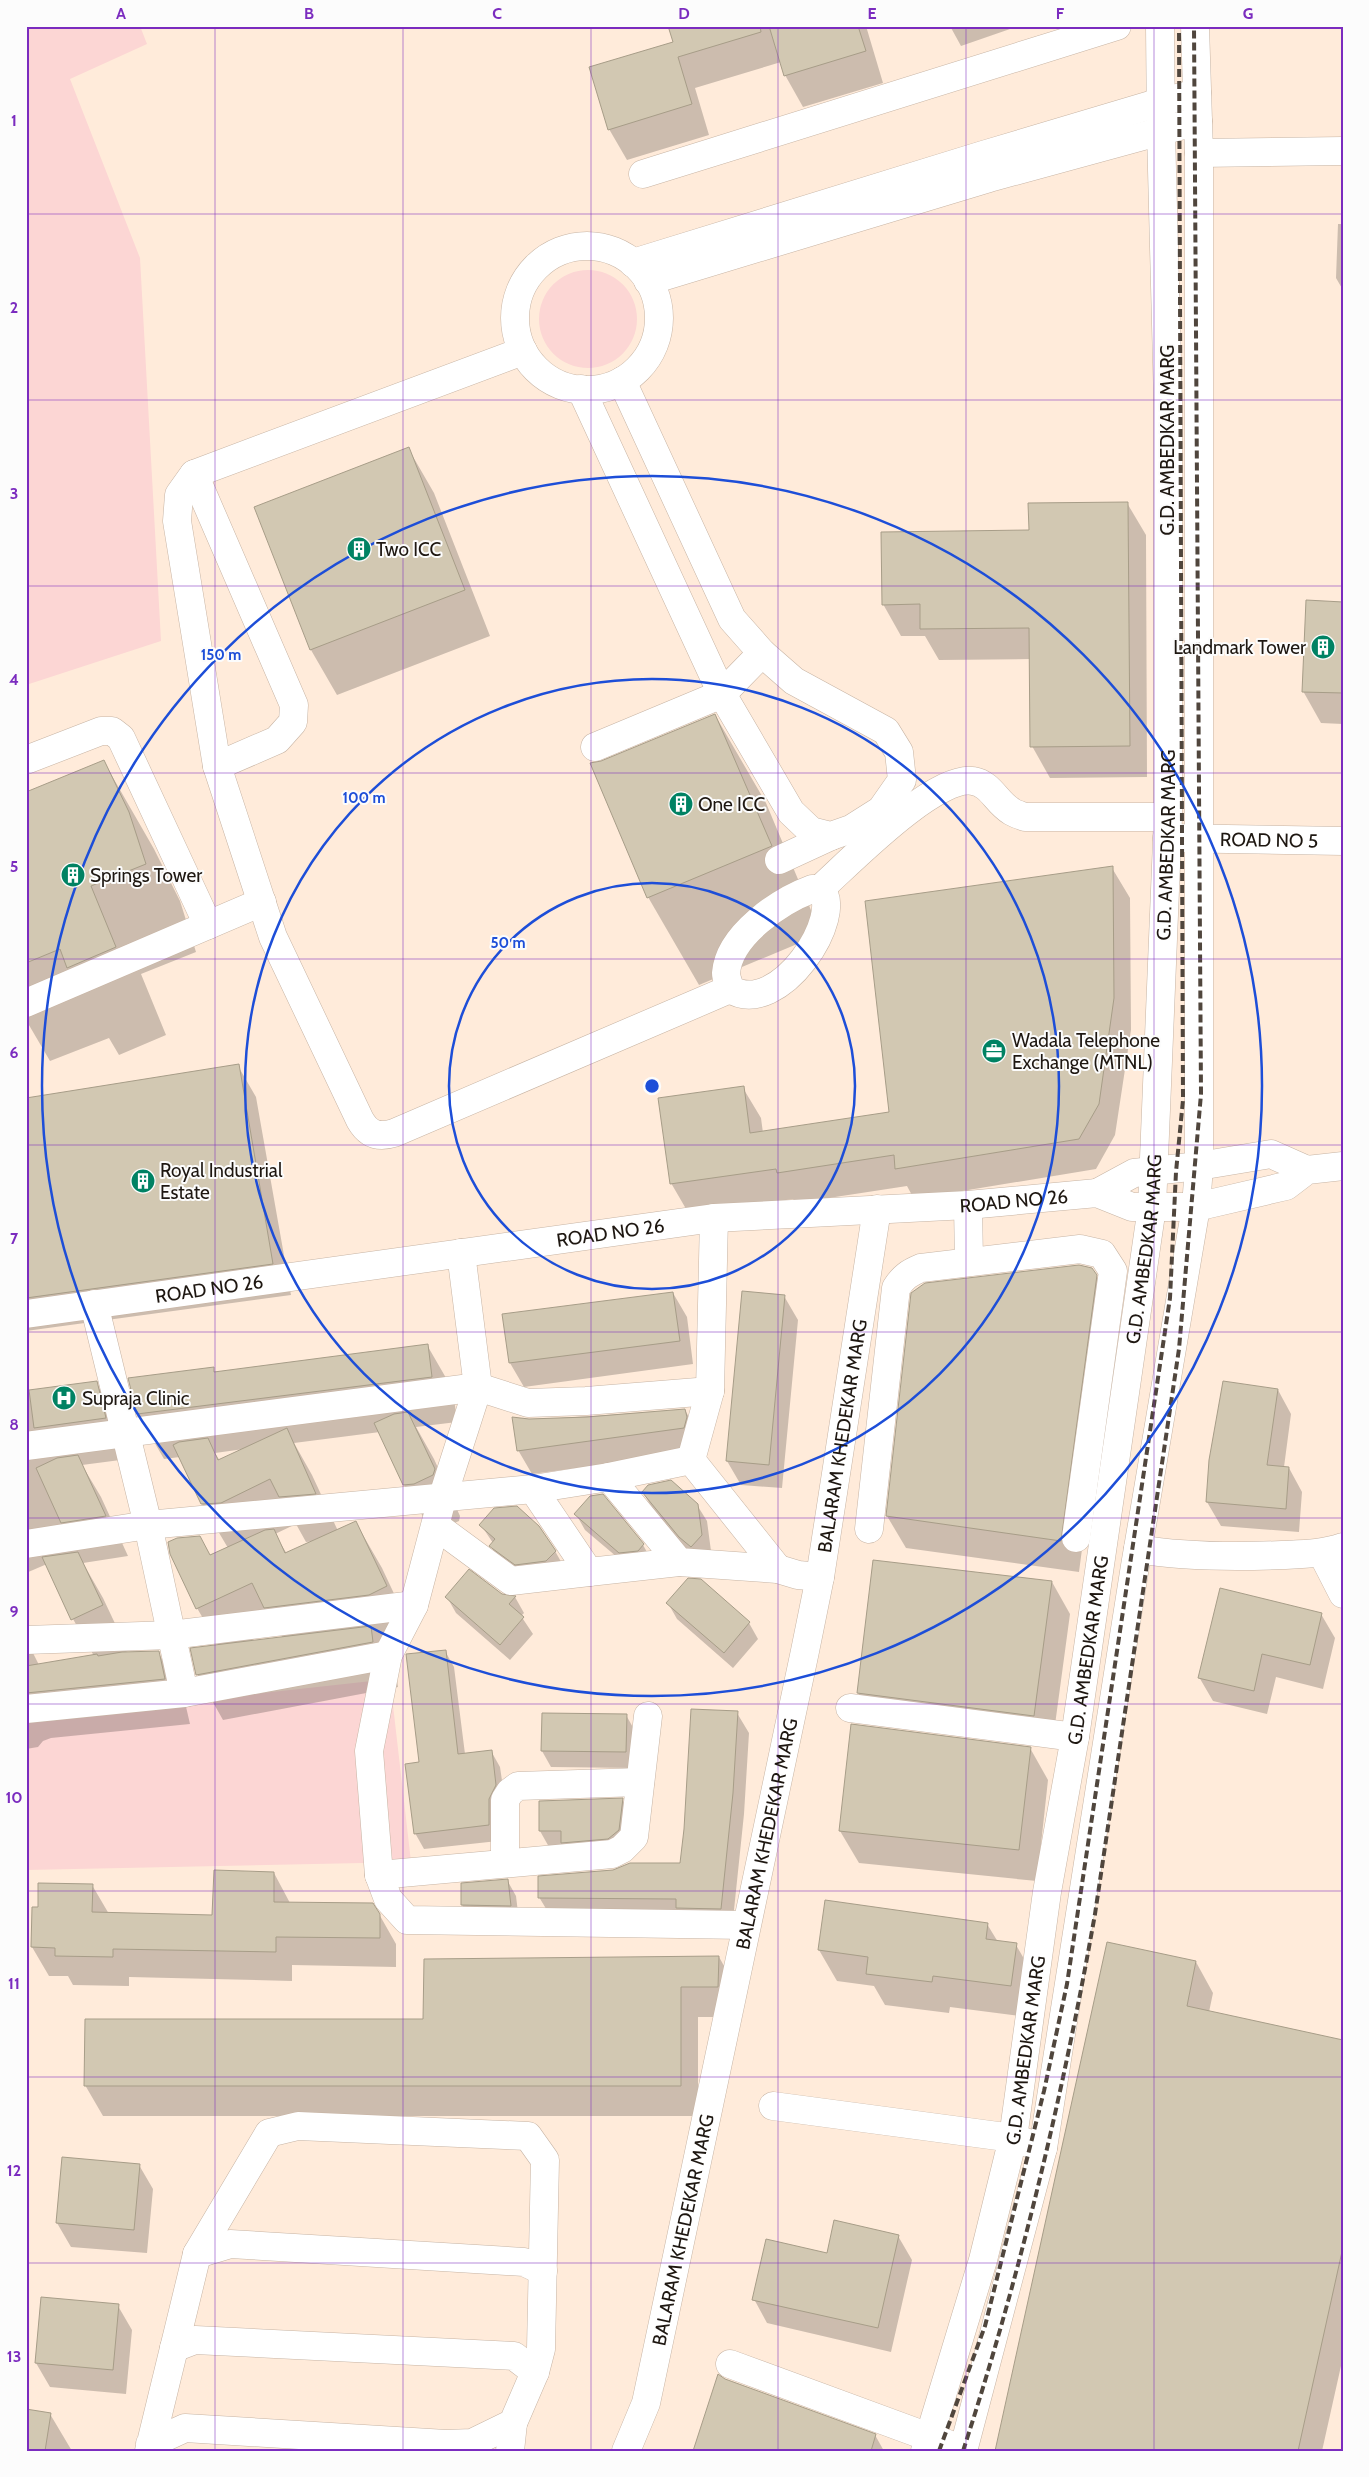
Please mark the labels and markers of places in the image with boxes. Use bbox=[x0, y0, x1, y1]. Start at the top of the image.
building icon: Two ICC bbox=[346, 536, 372, 562]
place label: Two ICC bbox=[376, 538, 441, 561]
building icon: Landmark Tower bbox=[1310, 634, 1336, 660]
place label: Landmark Tower bbox=[1173, 636, 1306, 659]
building icon: One ICC bbox=[668, 791, 694, 817]
place label: One ICC bbox=[698, 793, 765, 816]
building icon: Springs Tower bbox=[60, 862, 86, 888]
place label: Springs Tower bbox=[90, 864, 202, 887]
place label: Wadala Telephone Exchange (MTNL) bbox=[1012, 1029, 1160, 1074]
office icon: Wadala Telephone Exchange (MTNL) bbox=[981, 1038, 1007, 1064]
centre of rings bbox=[643, 1077, 661, 1095]
place label: Royal Industrial Estate bbox=[160, 1159, 283, 1204]
building icon: Royal Industrial Estate bbox=[130, 1168, 156, 1194]
hospital icon: Supraja Clinic bbox=[51, 1385, 77, 1411]
place label: Supraja Clinic bbox=[82, 1387, 190, 1410]

